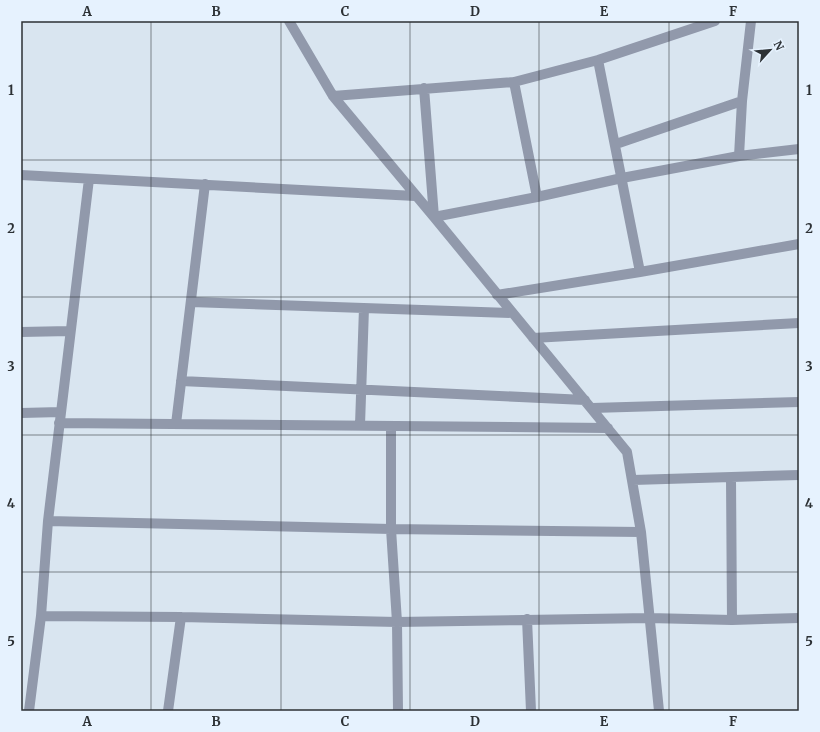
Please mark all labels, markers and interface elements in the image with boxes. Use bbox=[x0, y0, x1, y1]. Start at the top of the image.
text: A bbox=[81, 3, 92, 20]
text: B bbox=[211, 3, 221, 20]
text: C bbox=[341, 3, 350, 20]
text: D bbox=[470, 3, 480, 20]
text: E bbox=[600, 3, 609, 20]
text: F bbox=[729, 3, 737, 20]
north arrow bbox=[750, 30, 790, 70]
text: N bbox=[771, 38, 787, 53]
text: 1 bbox=[8, 82, 14, 99]
text: 1 bbox=[806, 82, 812, 99]
text: 2 bbox=[7, 220, 15, 237]
text: 2 bbox=[805, 220, 813, 237]
text: 3 bbox=[7, 358, 15, 375]
text: 3 bbox=[805, 358, 813, 375]
text: 4 bbox=[7, 495, 16, 512]
text: 4 bbox=[805, 495, 814, 512]
text: 5 bbox=[7, 633, 15, 650]
text: 5 bbox=[805, 633, 813, 650]
text: A bbox=[81, 713, 92, 730]
text: B bbox=[211, 713, 221, 730]
text: C bbox=[341, 713, 350, 730]
text: D bbox=[470, 713, 480, 730]
text: E bbox=[600, 713, 609, 730]
text: F bbox=[729, 713, 737, 730]

